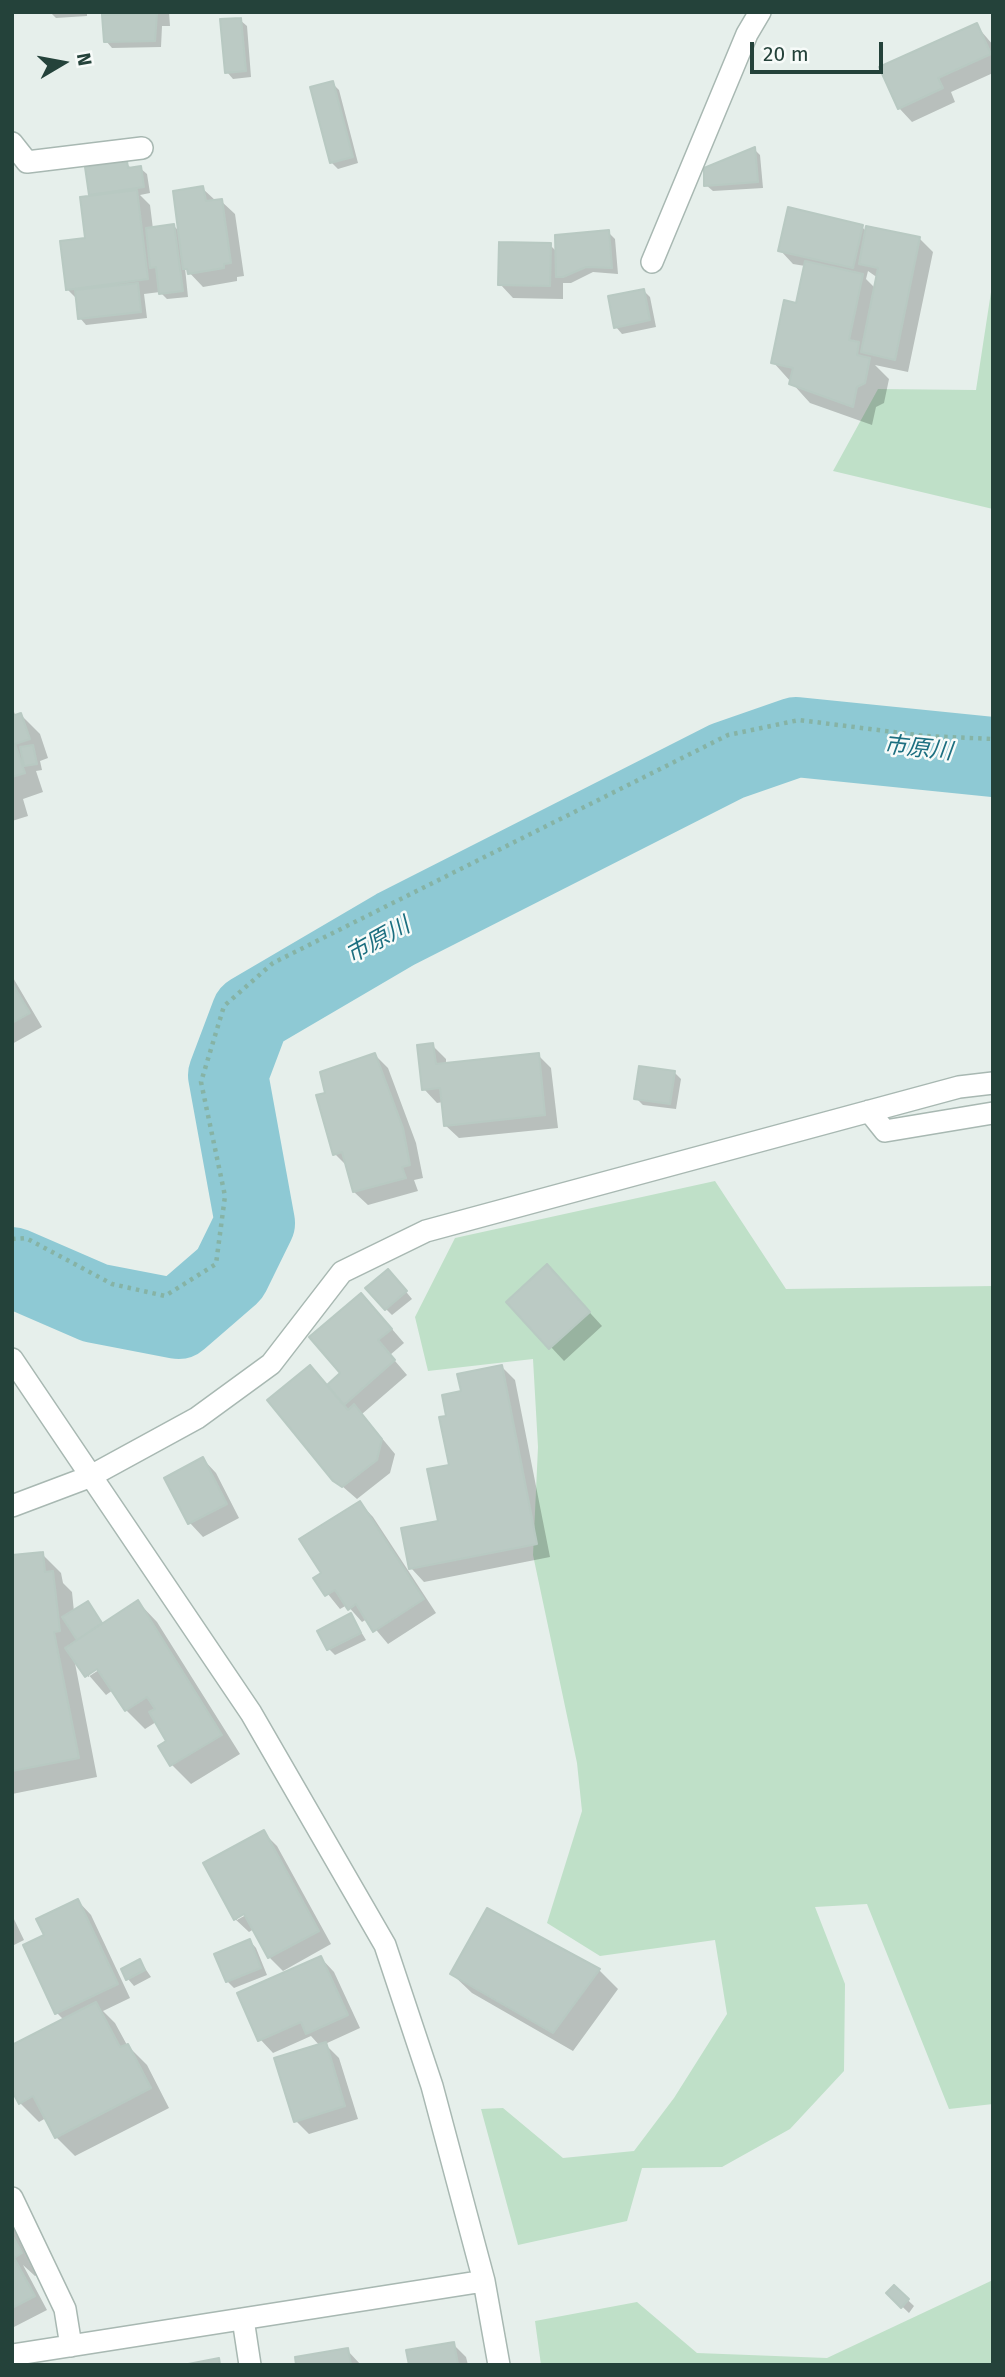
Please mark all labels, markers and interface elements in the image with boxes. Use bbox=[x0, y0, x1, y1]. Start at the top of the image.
north arrow bbox=[28, 28, 98, 98]
scale bar bbox=[753, 28, 886, 72]
text: 20 m bbox=[763, 41, 809, 67]
text: N bbox=[72, 51, 97, 67]
water label: 市原川 bbox=[882, 732, 954, 766]
water label: 市原川 bbox=[341, 912, 415, 970]

